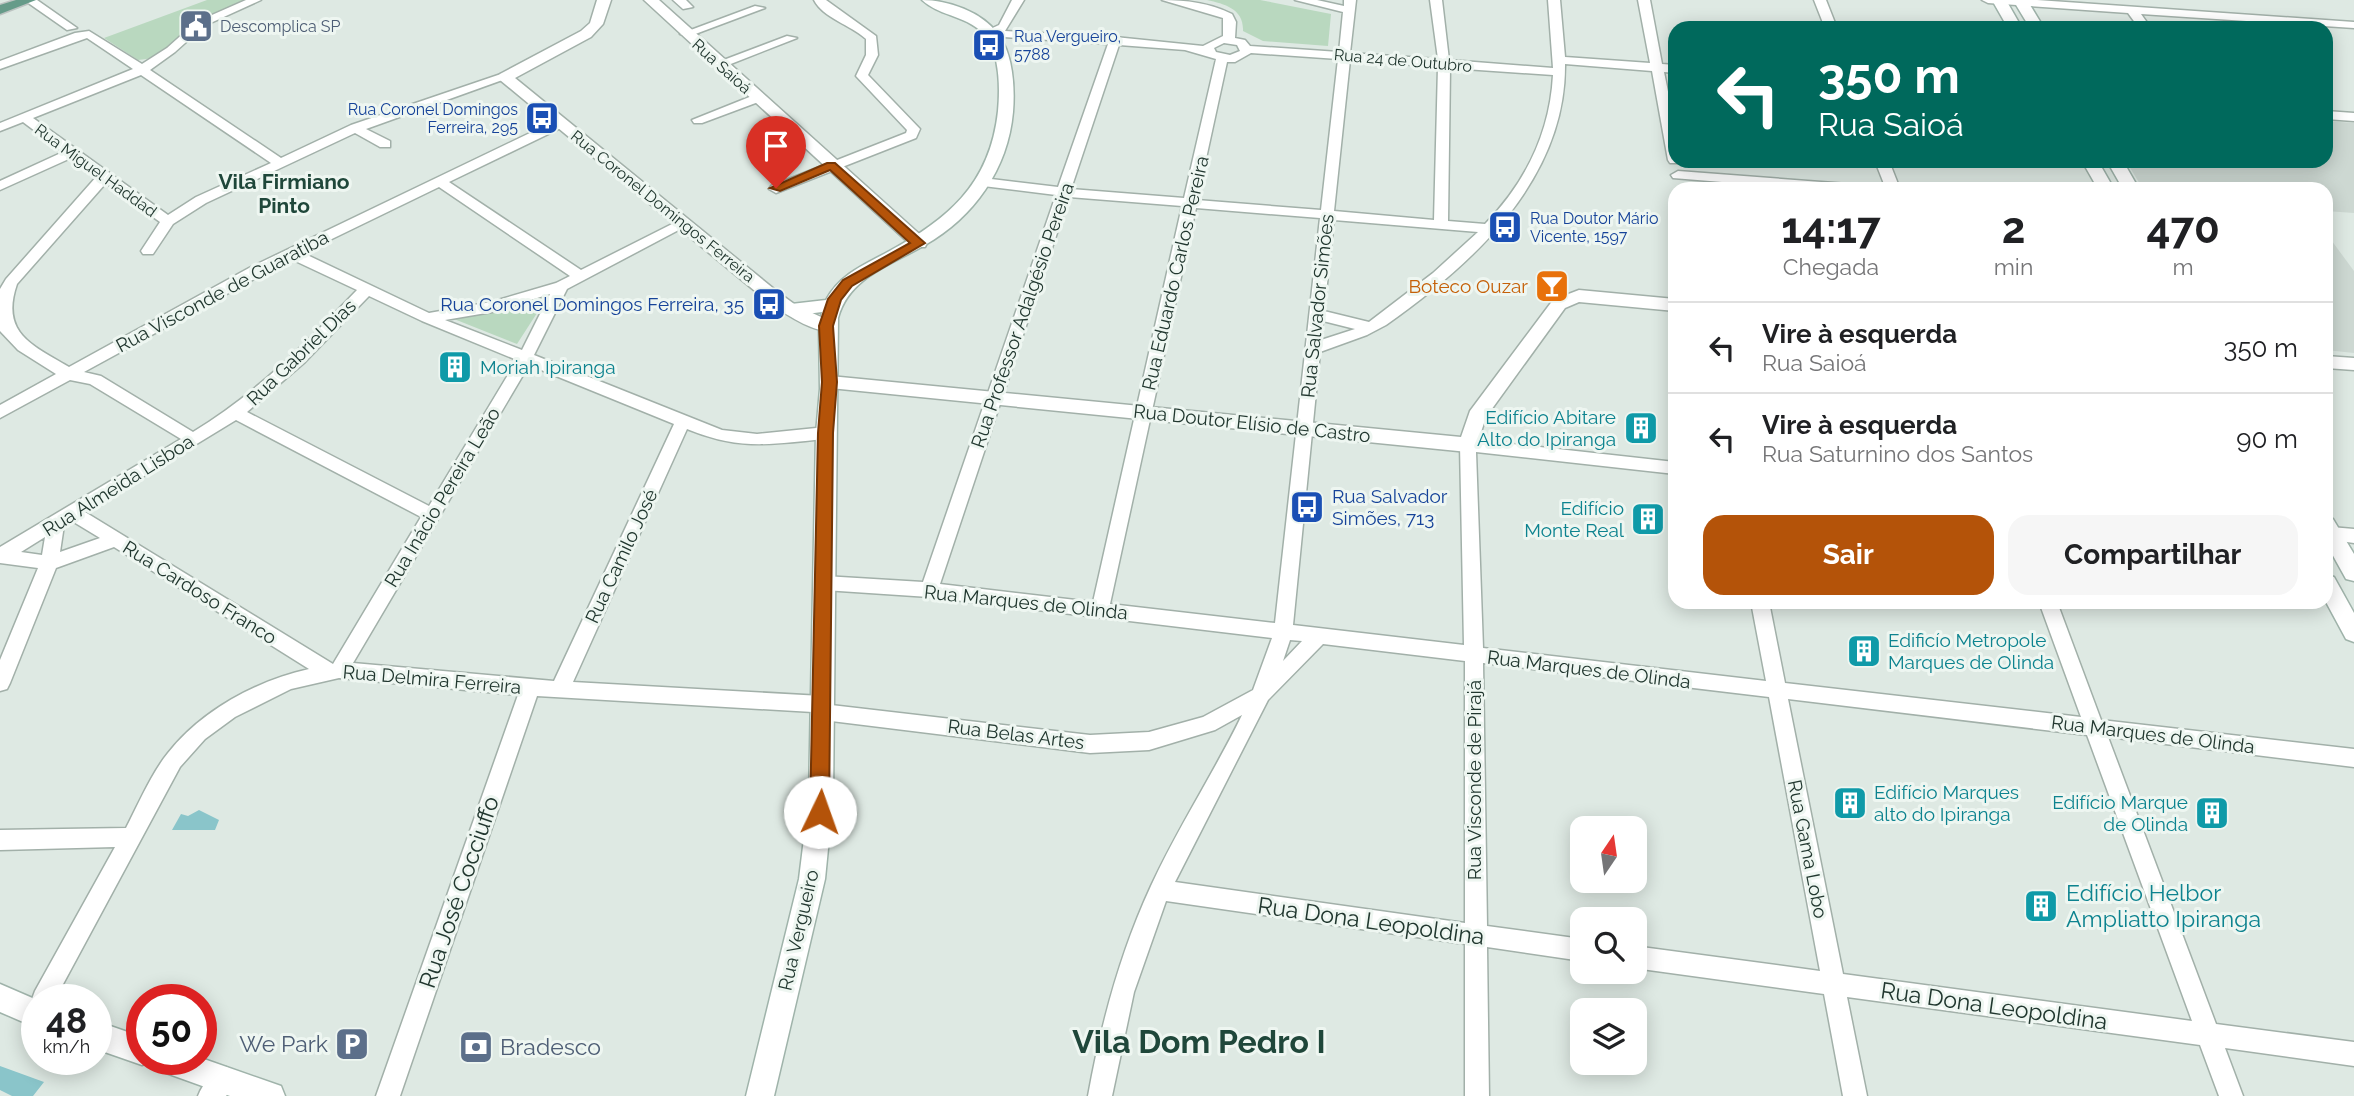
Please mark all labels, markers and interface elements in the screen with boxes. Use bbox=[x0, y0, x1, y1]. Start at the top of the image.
public building icon: Descomplica SP bbox=[177, 7, 215, 45]
place label: Descomplica SP bbox=[220, 17, 340, 36]
bus stop icon: Rua Vergueiro, 5788 bbox=[970, 26, 1008, 64]
place label: Rua Vergueiro, 5788 bbox=[1014, 27, 1121, 64]
street label: Rua Saioá bbox=[688, 35, 755, 98]
street label: Rua 24 de Outubro bbox=[1333, 45, 1473, 76]
text: 350 m bbox=[1818, 47, 1960, 104]
icon: left bbox=[1703, 49, 1794, 140]
bus stop icon: Rua Coronel Domingos Ferreira, 295 bbox=[523, 99, 561, 137]
place label: Rua Coronel Domingos Ferreira, 295 bbox=[348, 100, 518, 137]
text: Rua Saioá bbox=[1818, 106, 1964, 143]
pin bbox=[746, 116, 806, 188]
street label: Rua Miguel Haddad bbox=[31, 120, 160, 221]
street label: Rua Coronel Domingos Ferreira bbox=[567, 126, 758, 286]
icon: arrive bbox=[757, 127, 795, 165]
street label: Rua Eduardo Carlos Pereira bbox=[1137, 154, 1213, 392]
district label: Vila Firmiano Pinto bbox=[218, 169, 350, 218]
street label: Rua Professor Adalgésio Pereira bbox=[966, 180, 1078, 450]
text: 14:17 bbox=[1781, 204, 1881, 253]
text: 2 bbox=[2002, 204, 2025, 253]
text: 470 bbox=[2146, 204, 2220, 253]
bus stop icon: Rua Doutor Mário Vicente, 1597 bbox=[1486, 208, 1524, 246]
place label: Rua Doutor Mário Vicente, 1597 bbox=[1530, 209, 1658, 246]
street label: Rua Salvador Simões bbox=[1296, 213, 1338, 399]
street label: Rua Visconde de Guaratiba bbox=[112, 226, 332, 356]
text: Chegada bbox=[1783, 253, 1879, 280]
text: min bbox=[1994, 253, 2033, 280]
text: m bbox=[2173, 253, 2194, 280]
bar icon: Boteco Ouzar bbox=[1533, 267, 1571, 305]
place label: Boteco Ouzar bbox=[1408, 275, 1528, 297]
bus stop icon: Rua Coronel Domingos Ferreira, 35 bbox=[750, 285, 788, 323]
place label: Rua Coronel Domingos Ferreira, 35 bbox=[440, 293, 744, 315]
street label: Rua Gabriel Dias bbox=[242, 294, 360, 410]
text: Vire à esquerda bbox=[1762, 319, 1957, 349]
icon: left bbox=[1703, 329, 1741, 367]
text: 350 m bbox=[2224, 333, 2298, 363]
building icon: Moriah Ipiranga bbox=[436, 348, 474, 386]
text: Rua Saioá bbox=[1762, 349, 1867, 376]
place label: Moriah Ipiranga bbox=[480, 356, 616, 378]
street label: Rua Doutor Elísio de Castro bbox=[1132, 400, 1372, 446]
street label: Rua Inácio Pereira Leão bbox=[380, 403, 504, 591]
place label: Edifício Abitare Alto do Ipiranga bbox=[1477, 406, 1616, 450]
building icon: Edifício Abitare Alto do Ipiranga bbox=[1622, 409, 1660, 447]
text: Vire à esquerda bbox=[1762, 410, 1957, 440]
icon: left bbox=[1703, 420, 1741, 458]
text: 90 m bbox=[2236, 424, 2298, 454]
street label: Rua Almeida Lisboa bbox=[39, 430, 197, 540]
text: Rua Saturnino dos Santos bbox=[1762, 440, 2033, 467]
place label: Rua Salvador Simões, 713 bbox=[1332, 485, 1448, 529]
street label: Rua Camilo José bbox=[580, 486, 662, 626]
bus stop icon: Rua Salvador Simões, 713 bbox=[1288, 488, 1326, 526]
place label: Edifício Monte Real bbox=[1524, 497, 1625, 541]
building icon: Edifício Monte Real bbox=[1629, 500, 1667, 538]
button: Sair bbox=[1703, 515, 1994, 595]
button: Compartilhar bbox=[2008, 515, 2298, 595]
street label: Rua Cardoso Franco bbox=[119, 536, 281, 648]
street label: Rua Marques de Olinda bbox=[923, 580, 1129, 624]
place label: Edificío Metropole Marques de Olinda bbox=[1888, 629, 2054, 673]
building icon: Edificío Metropole Marques de Olinda bbox=[1845, 632, 1883, 670]
street label: Rua Marques de Olinda bbox=[1486, 646, 1692, 692]
street label: Rua Delmira Ferreira bbox=[342, 660, 522, 698]
street label: Rua Visconde de Pirajá bbox=[1463, 680, 1485, 880]
street label: Rua Marques de Olinda bbox=[2050, 711, 2256, 757]
street label: Rua Belas Artes bbox=[946, 715, 1086, 753]
position arrow bbox=[783, 775, 857, 849]
street label: Rua Gama Lobo bbox=[1784, 778, 1832, 920]
place label: Edifício Marques alto do Ipiranga bbox=[1874, 781, 2019, 825]
building icon: Edifício Marques alto do Ipiranga bbox=[1831, 784, 1869, 822]
place label: Edifício Marque de Olinda bbox=[2052, 791, 2188, 835]
street label: Rua José Cocciuffo bbox=[413, 792, 504, 991]
building icon: Edifício Marque de Olinda bbox=[2193, 794, 2231, 832]
north arrow bbox=[1570, 816, 1647, 892]
map controls bbox=[1570, 816, 1647, 1075]
street label: Rua Vergueiro bbox=[773, 867, 823, 993]
place label: Edifício Helbor Ampliatto Ipiranga bbox=[2066, 879, 2261, 932]
building icon: Edifício Helbor Ampliatto Ipiranga bbox=[2022, 887, 2060, 925]
street label: Rua Dona Leopoldina bbox=[1256, 891, 1486, 950]
button: search bbox=[1570, 907, 1647, 984]
street label: Rua Dona Leopoldina bbox=[1879, 976, 2109, 1035]
speed limit sign: 50 bbox=[126, 984, 217, 1075]
button: layers bbox=[1570, 998, 1647, 1075]
text: 48 bbox=[46, 1000, 87, 1041]
district label: Vila Dom Pedro I bbox=[1072, 1023, 1326, 1060]
parking icon: We Park bbox=[333, 1025, 371, 1063]
bank icon: Bradesco bbox=[457, 1028, 495, 1066]
place label: We Park bbox=[239, 1030, 328, 1057]
place label: Bradesco bbox=[500, 1033, 601, 1060]
text: km/h bbox=[43, 1036, 90, 1057]

